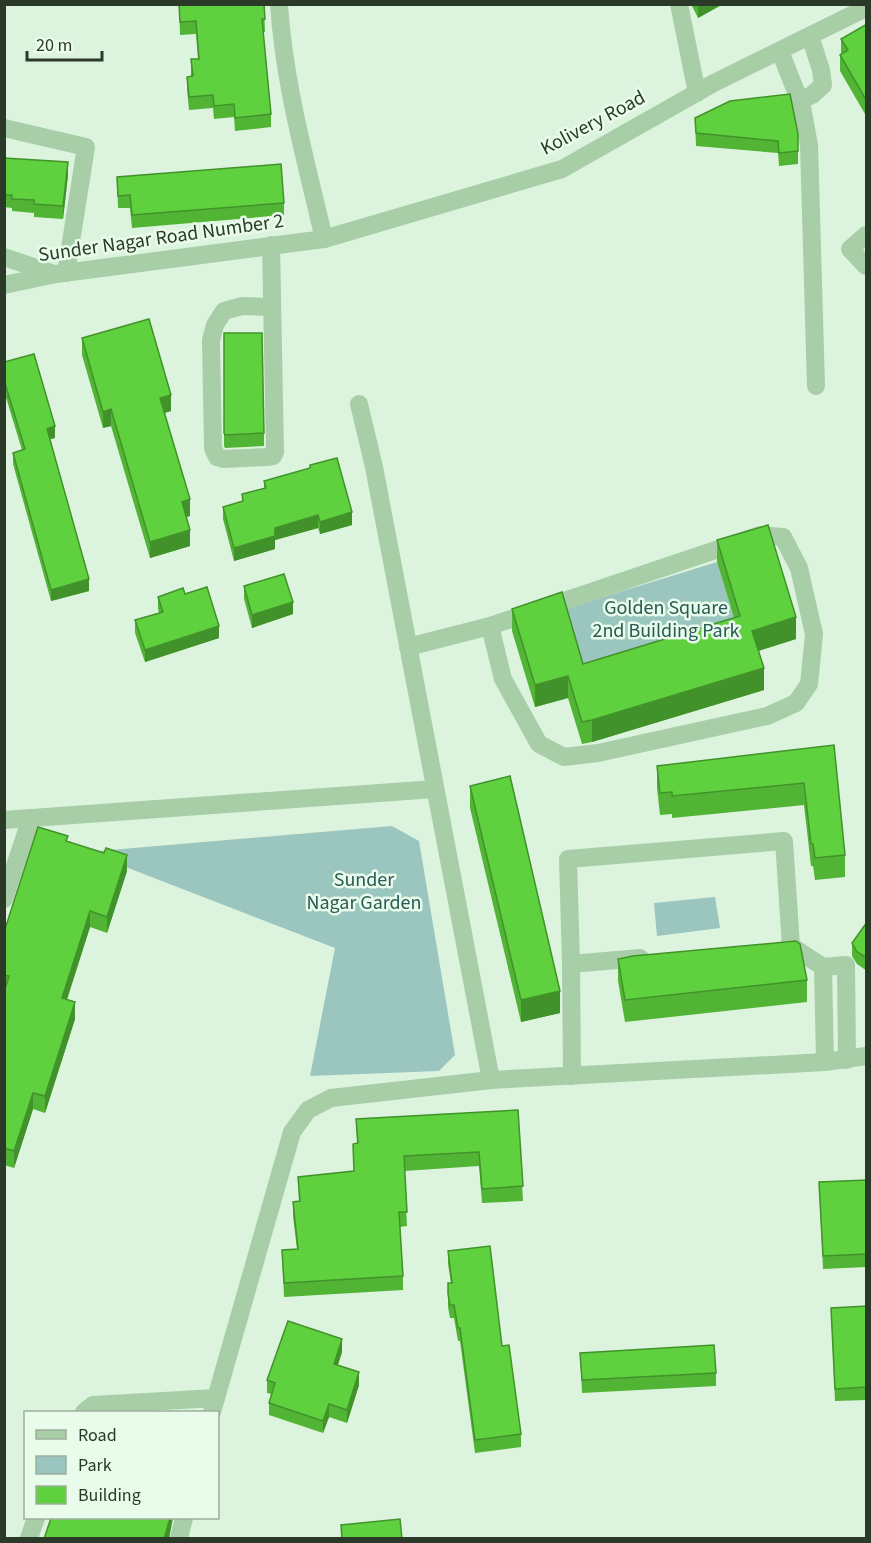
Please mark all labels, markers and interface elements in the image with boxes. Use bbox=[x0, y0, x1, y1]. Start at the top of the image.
scale bar bbox=[27, 24, 102, 62]
text: 20 m bbox=[36, 33, 72, 58]
street label: Kolivery Road bbox=[536, 84, 650, 162]
street label: Sunder Nagar Road Number 2 bbox=[37, 207, 286, 269]
park label: Golden Square 2nd Building Park bbox=[592, 594, 740, 645]
park label: Sunder Nagar Garden bbox=[307, 866, 421, 917]
legend bbox=[24, 1411, 219, 1519]
text: Road bbox=[78, 1423, 117, 1448]
text: Park bbox=[78, 1453, 112, 1478]
text: Building bbox=[78, 1483, 141, 1508]

